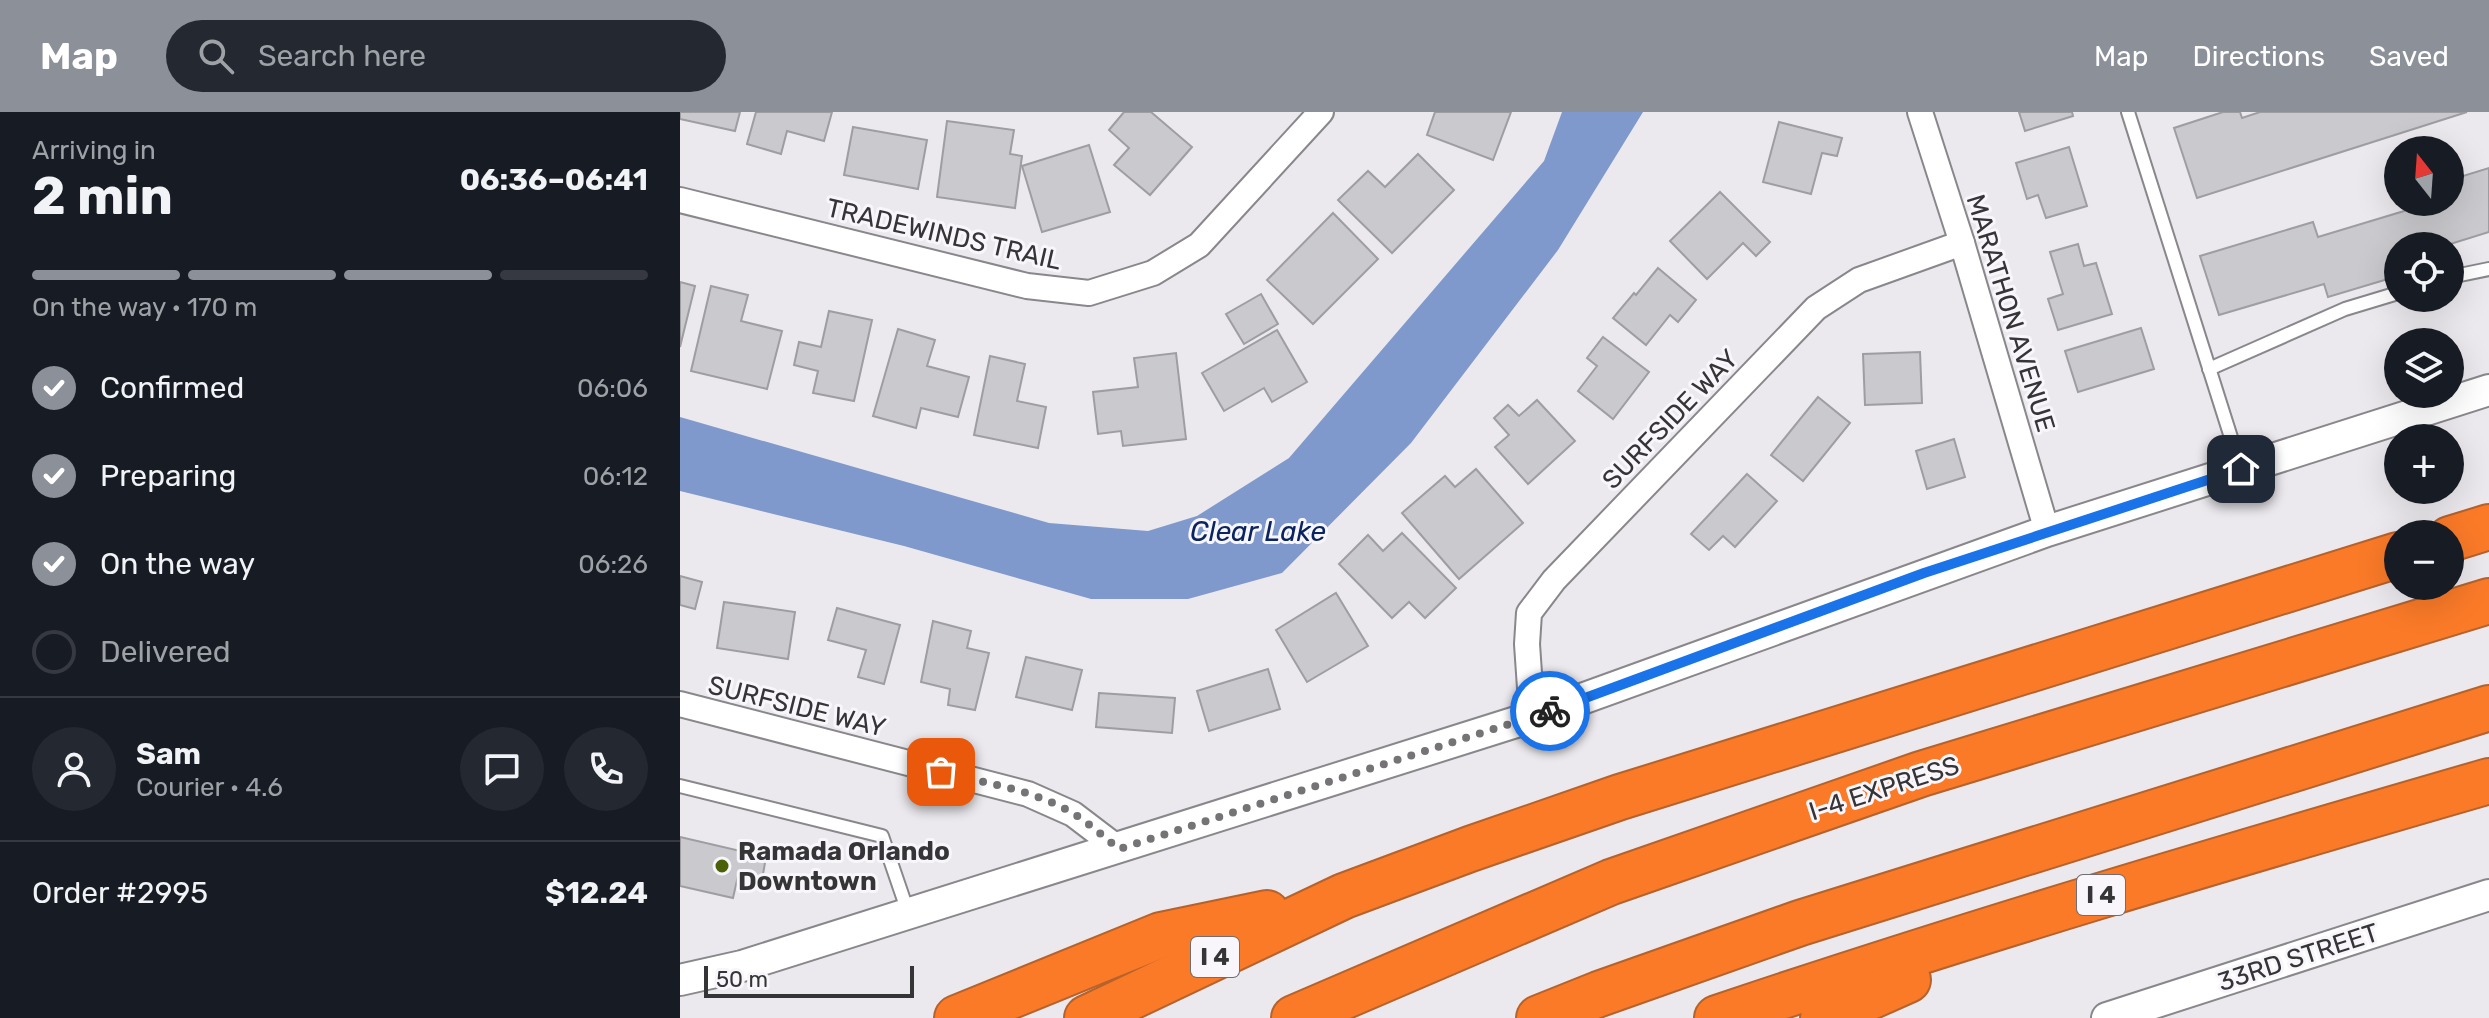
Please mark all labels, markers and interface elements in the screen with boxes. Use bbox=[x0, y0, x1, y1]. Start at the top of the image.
search box bbox=[166, 20, 726, 92]
text: Map bbox=[40, 33, 118, 79]
icon: search bbox=[194, 34, 238, 78]
text: Search here bbox=[258, 38, 426, 74]
text: Map bbox=[2094, 40, 2148, 73]
text: Directions bbox=[2192, 40, 2325, 73]
text: Saved bbox=[2369, 40, 2449, 73]
text: Arriving in bbox=[32, 135, 156, 166]
north arrow bbox=[2384, 136, 2464, 216]
map controls bbox=[2384, 136, 2464, 600]
text: 06:36–06:41 bbox=[460, 162, 648, 198]
text: 2 min bbox=[32, 165, 173, 227]
street label: MARATHON AVENUE bbox=[1960, 191, 2061, 436]
street label: TRADEWINDS TRAIL bbox=[823, 192, 1065, 277]
button: locate bbox=[2384, 232, 2464, 312]
text: On the way · 170 m bbox=[32, 292, 257, 323]
button: layers bbox=[2384, 328, 2464, 408]
street label: SURFSIDE WAY bbox=[1596, 343, 1745, 496]
icon: check bbox=[32, 366, 76, 410]
text: Confirmed bbox=[100, 370, 244, 406]
text: 06:06 bbox=[577, 373, 648, 404]
button: + bbox=[2384, 424, 2464, 504]
pin bbox=[2207, 435, 2275, 503]
icon: home bbox=[2219, 447, 2263, 491]
icon: check bbox=[32, 454, 76, 498]
text: Preparing bbox=[100, 458, 236, 494]
text: 06:12 bbox=[583, 461, 648, 492]
water label: Clear Lake bbox=[1190, 515, 1326, 548]
button: − bbox=[2384, 520, 2464, 600]
icon: check bbox=[32, 542, 76, 586]
text: On the way bbox=[100, 546, 255, 582]
text: 06:26 bbox=[578, 549, 648, 580]
text: Delivered bbox=[100, 634, 231, 670]
street label: SURFSIDE WAY bbox=[705, 669, 889, 744]
courier bbox=[1510, 671, 1590, 751]
icon: bike bbox=[1528, 689, 1572, 733]
button: person bbox=[32, 727, 116, 811]
button: chat bbox=[460, 727, 544, 811]
button: phone bbox=[564, 727, 648, 811]
text: Sam bbox=[136, 736, 201, 772]
pin bbox=[907, 738, 975, 806]
icon: bag bbox=[919, 750, 963, 794]
street label: I-4 EXPRESS bbox=[1805, 750, 1963, 827]
text: Courier · 4.6 bbox=[136, 772, 283, 803]
place label: Ramada Orlando Downtown bbox=[738, 836, 950, 897]
marker: Ramada Orlando Downtown bbox=[713, 857, 731, 875]
text: Order #2995 bbox=[32, 875, 208, 911]
text: $12.24 bbox=[545, 875, 648, 911]
road number: I 4 bbox=[2077, 875, 2125, 915]
street label: 33RD STREET bbox=[2214, 917, 2382, 998]
road number: I 4 bbox=[1191, 937, 1239, 977]
scale bar bbox=[704, 962, 914, 998]
text: 50 m bbox=[716, 966, 768, 993]

